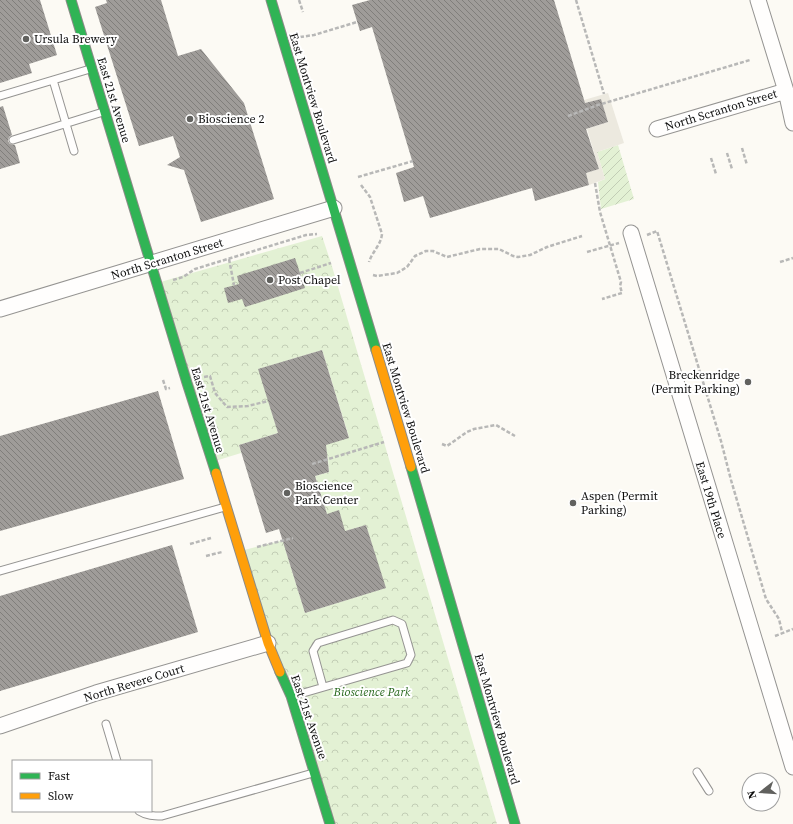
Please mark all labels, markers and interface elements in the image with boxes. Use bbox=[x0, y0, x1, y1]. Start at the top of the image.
place label: Ursula Brewery bbox=[34, 31, 118, 47]
street label: East Montview Boulevard bbox=[286, 31, 341, 165]
marker: Ursula Brewery bbox=[21, 34, 31, 44]
street label: East 21st Avenue bbox=[93, 55, 135, 145]
street label: North Scranton Street bbox=[663, 85, 779, 135]
place label: Bioscience 2 bbox=[198, 111, 265, 127]
marker: Bioscience 2 bbox=[185, 114, 195, 124]
street label: North Scranton Street bbox=[109, 234, 225, 284]
place label: Post Chapel bbox=[278, 272, 341, 288]
marker: Post Chapel bbox=[265, 275, 275, 285]
street label: East Montview Boulevard bbox=[379, 341, 434, 475]
street label: East 21st Avenue bbox=[187, 365, 229, 455]
place label: Breckenridge (Permit Parking) bbox=[651, 367, 740, 397]
marker: Breckenridge (Permit Parking) bbox=[743, 377, 753, 387]
street label: East 19th Place bbox=[692, 460, 730, 540]
place label: Bioscience Park Center bbox=[295, 478, 358, 508]
marker: Bioscience Park Center bbox=[282, 488, 292, 498]
place label: Aspen (Permit Parking) bbox=[581, 488, 658, 518]
marker: Aspen (Permit Parking) bbox=[568, 498, 578, 508]
street label: East Montview Boulevard bbox=[471, 652, 523, 787]
street label: North Revere Court bbox=[82, 660, 186, 706]
street label: East 21st Avenue bbox=[287, 673, 331, 761]
park label: Bioscience Park bbox=[333, 684, 411, 700]
legend bbox=[12, 760, 152, 812]
text: Fast bbox=[48, 768, 70, 784]
north arrow bbox=[741, 772, 781, 812]
text: Slow bbox=[48, 788, 74, 804]
text: N bbox=[744, 789, 760, 801]

